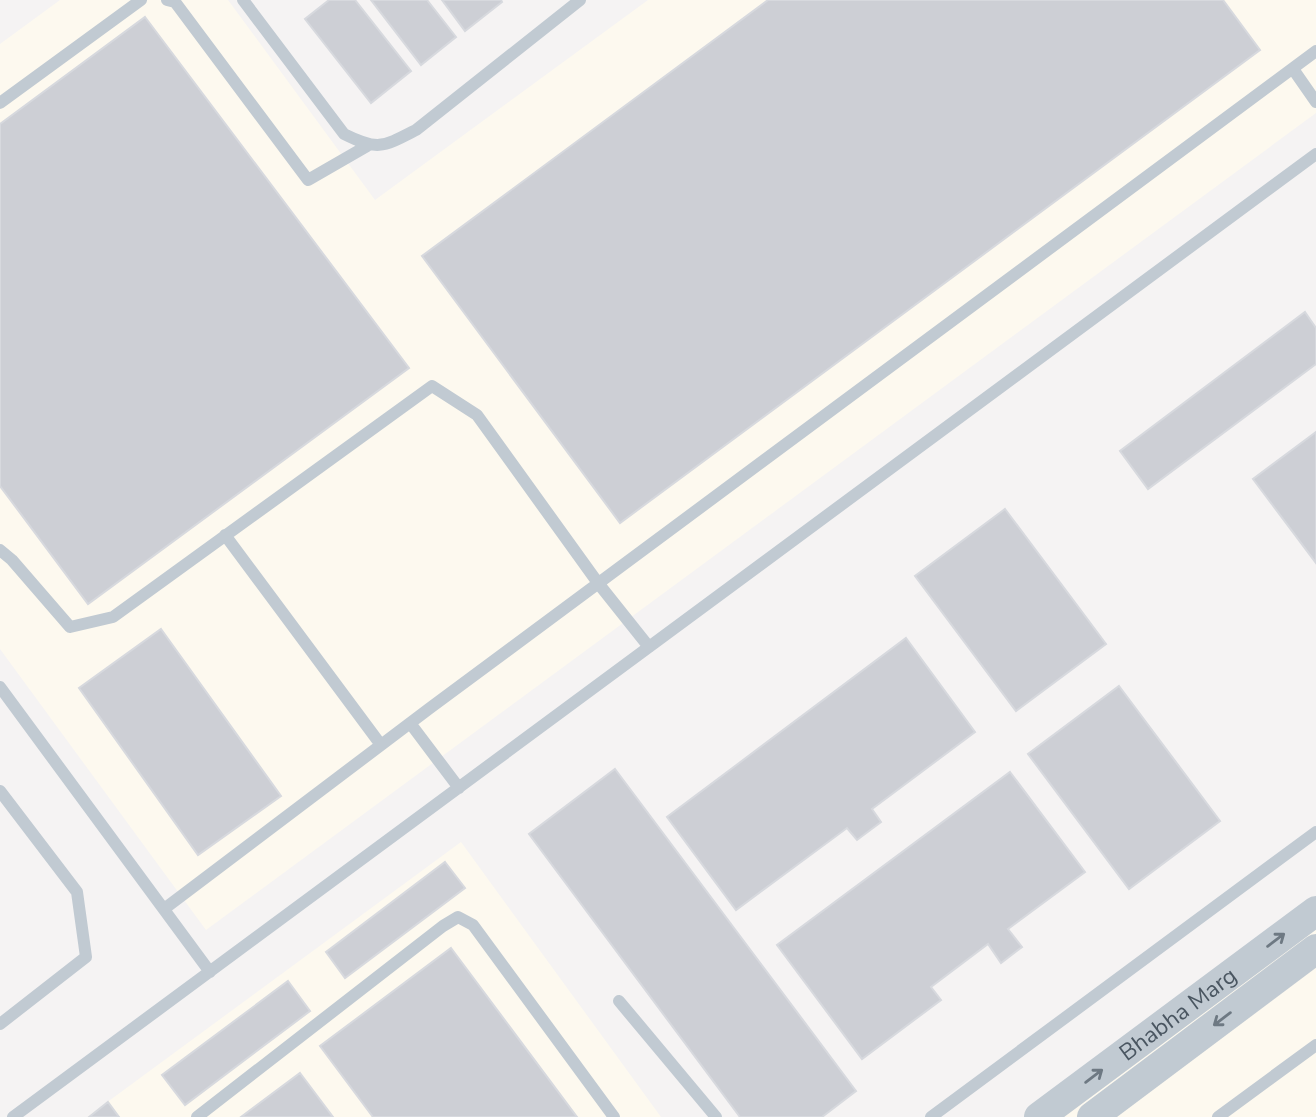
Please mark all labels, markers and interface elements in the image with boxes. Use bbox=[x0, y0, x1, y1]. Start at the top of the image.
one-way arrow bbox=[1266, 933, 1285, 948]
street label: Bhabha Marg bbox=[1113, 960, 1243, 1068]
one-way arrow bbox=[1213, 1012, 1232, 1027]
one-way arrow bbox=[1084, 1069, 1102, 1084]

